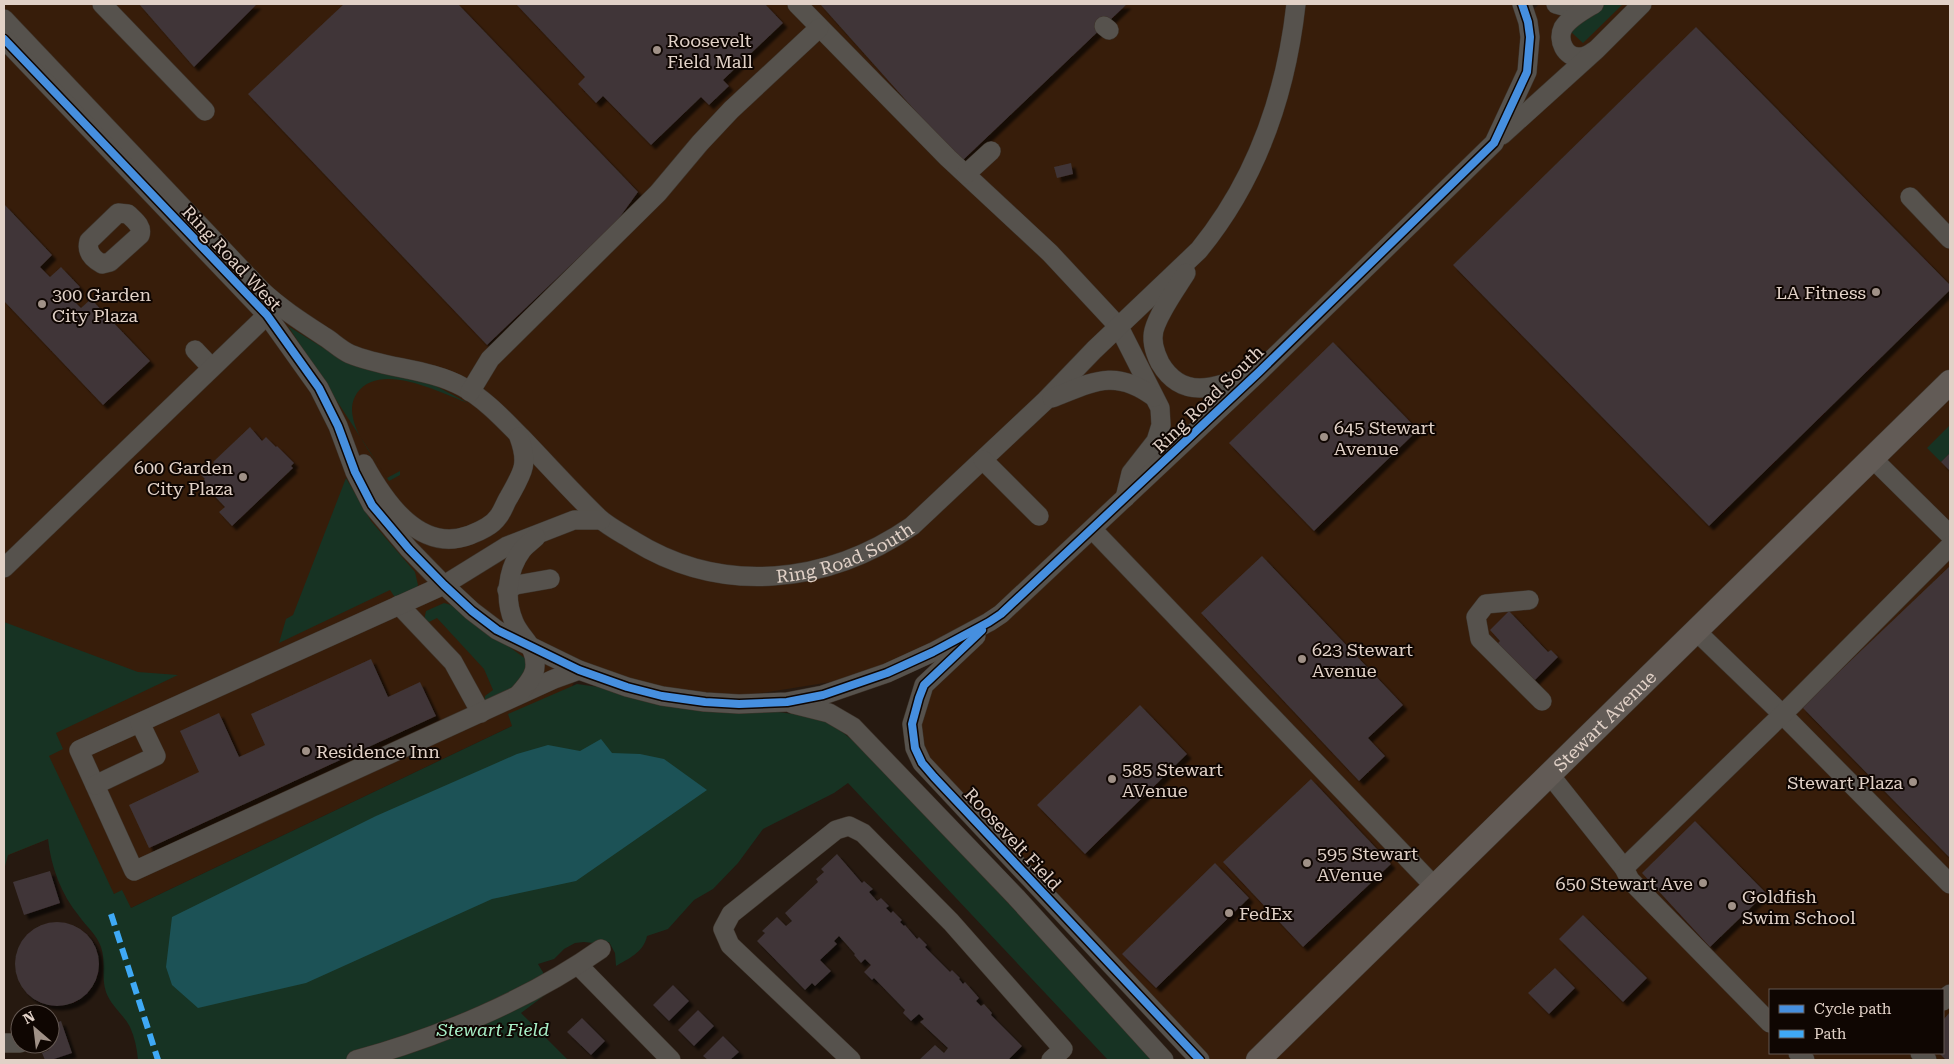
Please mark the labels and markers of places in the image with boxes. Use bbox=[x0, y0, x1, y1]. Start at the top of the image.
place label: Roosevelt Field Mall bbox=[667, 30, 753, 72]
marker: Roosevelt Field Mall bbox=[651, 44, 663, 56]
place label: LA Fitness bbox=[1776, 282, 1866, 303]
place label: 300 Garden City Plaza bbox=[52, 284, 151, 326]
marker: LA Fitness bbox=[1870, 286, 1882, 298]
marker: 300 Garden City Plaza bbox=[36, 298, 48, 310]
place label: 645 Stewart Avenue bbox=[1334, 417, 1435, 459]
marker: 645 Stewart Avenue bbox=[1318, 431, 1330, 443]
place label: 600 Garden City Plaza bbox=[134, 457, 233, 499]
marker: 600 Garden City Plaza bbox=[237, 471, 249, 483]
place label: 623 Stewart Avenue bbox=[1312, 639, 1413, 681]
marker: 623 Stewart Avenue bbox=[1296, 653, 1308, 665]
place label: Residence Inn bbox=[316, 741, 440, 762]
marker: Residence Inn bbox=[300, 745, 312, 757]
place label: 585 Stewart AVenue bbox=[1122, 759, 1223, 801]
place label: Stewart Plaza bbox=[1787, 772, 1903, 793]
marker: 585 Stewart AVenue bbox=[1106, 773, 1118, 785]
marker: Stewart Plaza bbox=[1907, 776, 1919, 788]
place label: 595 Stewart AVenue bbox=[1317, 843, 1418, 885]
marker: 595 Stewart AVenue bbox=[1301, 857, 1313, 869]
place label: 650 Stewart Ave bbox=[1556, 873, 1693, 894]
marker: 650 Stewart Ave bbox=[1697, 877, 1709, 889]
place label: Goldfish Swim School bbox=[1742, 886, 1856, 928]
marker: Goldfish Swim School bbox=[1726, 900, 1738, 912]
place label: FedEx bbox=[1239, 903, 1293, 924]
marker: FedEx bbox=[1223, 907, 1235, 919]

